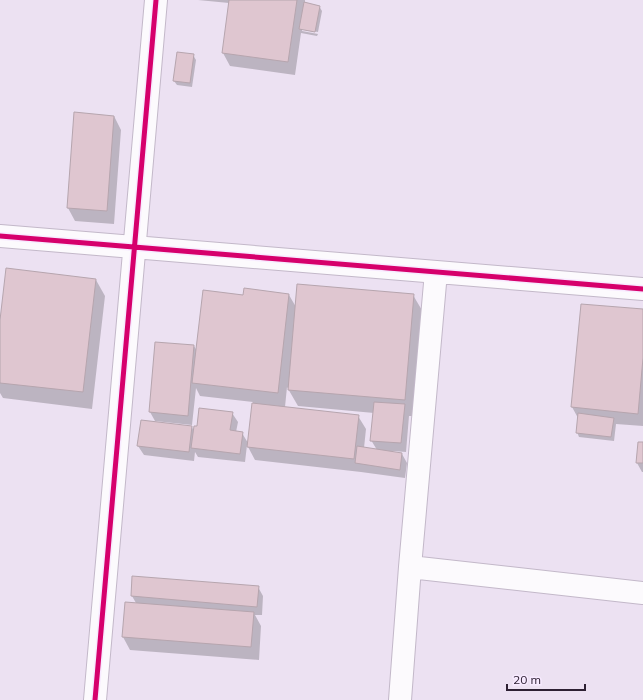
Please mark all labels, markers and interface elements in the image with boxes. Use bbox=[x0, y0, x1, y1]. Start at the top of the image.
scale bar bbox=[507, 666, 585, 692]
text: 20 m bbox=[513, 672, 541, 687]

